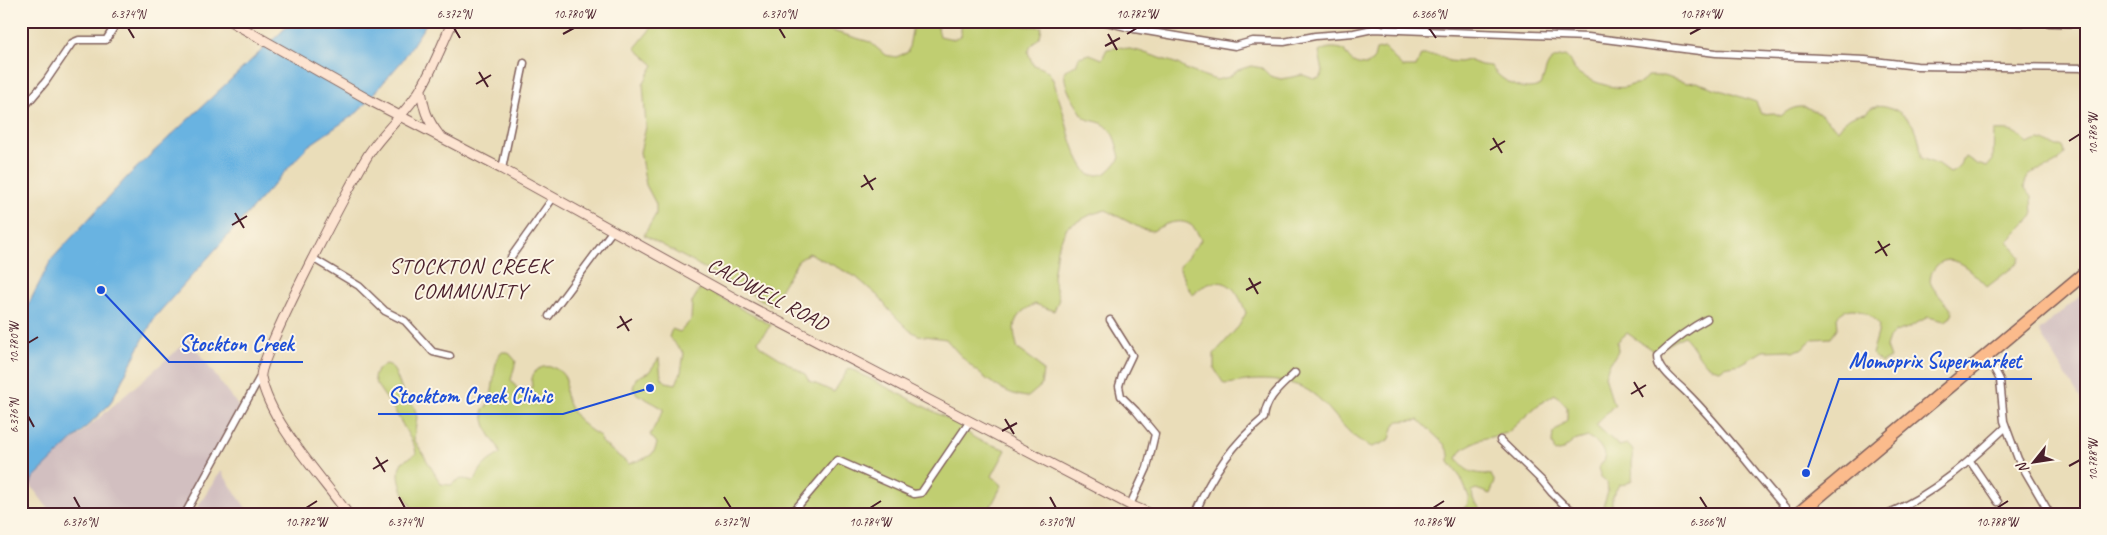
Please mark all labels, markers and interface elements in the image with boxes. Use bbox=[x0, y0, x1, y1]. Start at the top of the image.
text: 6.374°N bbox=[111, 6, 147, 22]
text: 6.372°N bbox=[437, 6, 473, 22]
text: 10.780°W bbox=[553, 6, 597, 22]
text: 6.370°N bbox=[762, 6, 798, 22]
text: 10.782°W bbox=[1116, 6, 1160, 22]
text: 6.366°N bbox=[1412, 6, 1448, 22]
text: 10.784°W bbox=[1680, 6, 1724, 22]
text: 10.786°W bbox=[2085, 111, 2101, 155]
street label: CALDWELL ROAD bbox=[703, 251, 834, 338]
district label: STOCKTON CREEK COMMUNITY bbox=[389, 252, 554, 305]
text: 10.780°W bbox=[6, 320, 22, 364]
callout: Stockton Creek bbox=[169, 325, 303, 362]
text: Stockton Creek bbox=[179, 330, 295, 358]
callout: Momoprix Supermarket bbox=[1839, 342, 2032, 379]
text: Momoprix Supermarket bbox=[1849, 347, 2024, 375]
callout: Stocktom Creek Clinic bbox=[378, 377, 563, 414]
text: Stocktom Creek Clinic bbox=[388, 382, 553, 410]
text: 6.376°N bbox=[6, 397, 22, 433]
text: 10.788°W bbox=[2085, 437, 2101, 481]
north arrow bbox=[2010, 438, 2060, 488]
text: N bbox=[2012, 458, 2033, 476]
text: 6.376°N bbox=[63, 514, 99, 530]
text: 10.782°W bbox=[285, 514, 329, 530]
text: 6.374°N bbox=[388, 514, 424, 530]
text: 6.372°N bbox=[714, 514, 750, 530]
text: 10.784°W bbox=[849, 514, 893, 530]
text: 6.370°N bbox=[1039, 514, 1075, 530]
text: 10.786°W bbox=[1412, 514, 1456, 530]
text: 6.366°N bbox=[1690, 514, 1726, 530]
text: 10.788°W bbox=[1976, 514, 2020, 530]

